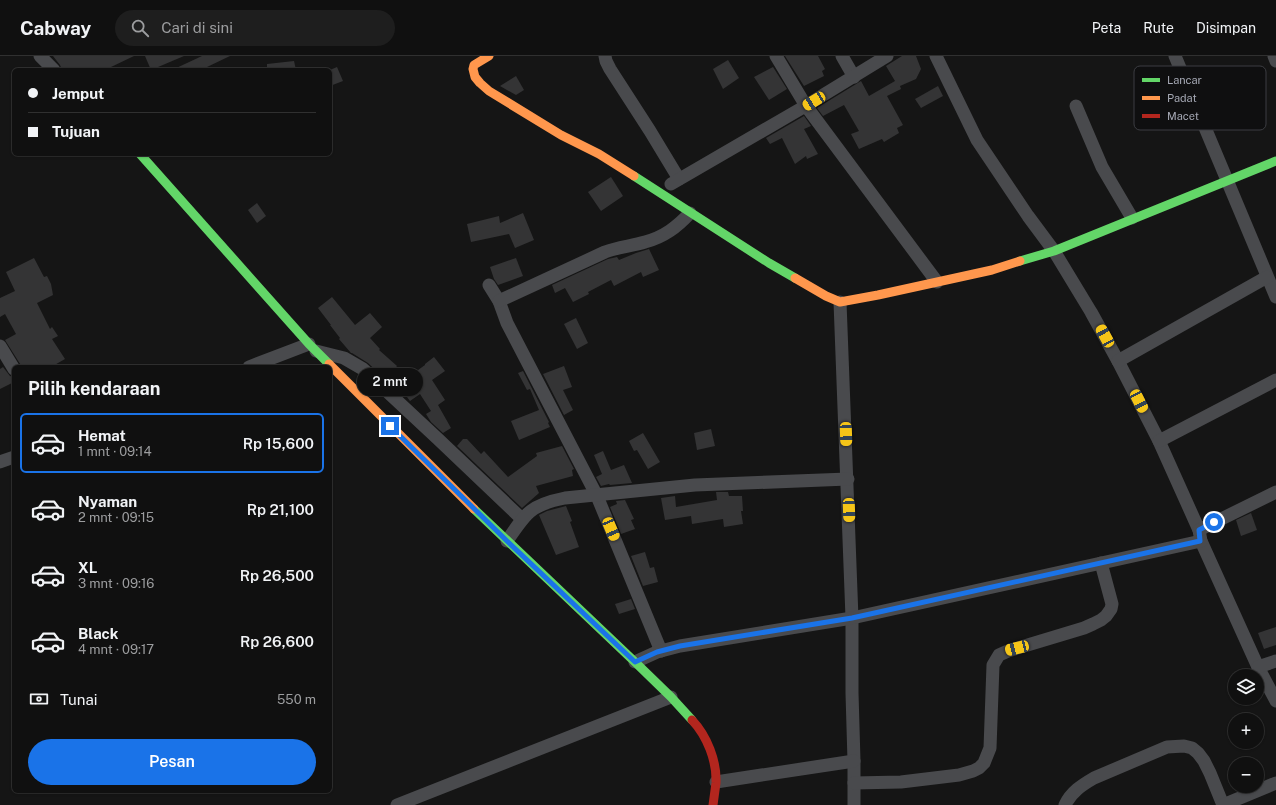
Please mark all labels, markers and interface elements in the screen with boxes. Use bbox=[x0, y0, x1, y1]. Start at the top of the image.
search box bbox=[115, 10, 395, 46]
text: Cabway bbox=[20, 17, 91, 39]
icon: search bbox=[129, 17, 151, 39]
text: Cari di sini bbox=[161, 19, 233, 36]
text: Peta bbox=[1092, 20, 1121, 36]
text: Rute bbox=[1143, 20, 1174, 36]
text: Disimpan bbox=[1196, 20, 1256, 36]
legend bbox=[1134, 66, 1266, 130]
text: Lancar bbox=[1167, 74, 1202, 86]
text: Jemput bbox=[52, 85, 104, 102]
car bbox=[801, 90, 827, 112]
text: Padat bbox=[1167, 92, 1197, 104]
text: Macet bbox=[1167, 110, 1199, 122]
text: Tujuan bbox=[52, 123, 100, 140]
car bbox=[1094, 323, 1116, 349]
callout: 2 mnt bbox=[357, 368, 423, 396]
text: 2 mnt bbox=[372, 374, 408, 389]
text: Pilih kendaraan bbox=[28, 378, 160, 399]
car bbox=[1128, 388, 1150, 414]
route end bbox=[381, 417, 399, 435]
car bbox=[840, 422, 852, 446]
icon: car bbox=[30, 425, 66, 461]
text: Hemat bbox=[78, 427, 126, 444]
text: Rp 15,600 bbox=[243, 435, 314, 452]
text: 1 mnt · 09:14 bbox=[78, 444, 152, 459]
icon: car bbox=[30, 491, 66, 527]
text: Nyaman bbox=[78, 493, 137, 510]
car bbox=[843, 498, 855, 522]
text: Rp 21,100 bbox=[247, 501, 314, 518]
text: 2 mnt · 09:15 bbox=[78, 510, 154, 525]
route start bbox=[1205, 513, 1223, 531]
car bbox=[601, 516, 621, 542]
icon: car bbox=[30, 557, 66, 593]
text: XL bbox=[78, 559, 97, 576]
text: Rp 26,500 bbox=[240, 567, 314, 584]
text: 3 mnt · 09:16 bbox=[78, 576, 154, 591]
icon: car bbox=[30, 623, 66, 659]
text: Black bbox=[78, 625, 118, 642]
text: Rp 26,600 bbox=[240, 633, 314, 650]
car bbox=[1004, 639, 1030, 657]
text: 4 mnt · 09:17 bbox=[78, 642, 154, 657]
map controls bbox=[1228, 669, 1264, 793]
button: layers bbox=[1228, 669, 1264, 705]
icon: cash bbox=[28, 688, 50, 710]
text: Tunai bbox=[60, 691, 98, 708]
text: 550 m bbox=[277, 692, 316, 707]
button: + bbox=[1228, 713, 1264, 749]
button: Pesan bbox=[28, 739, 316, 785]
button: − bbox=[1228, 757, 1264, 793]

